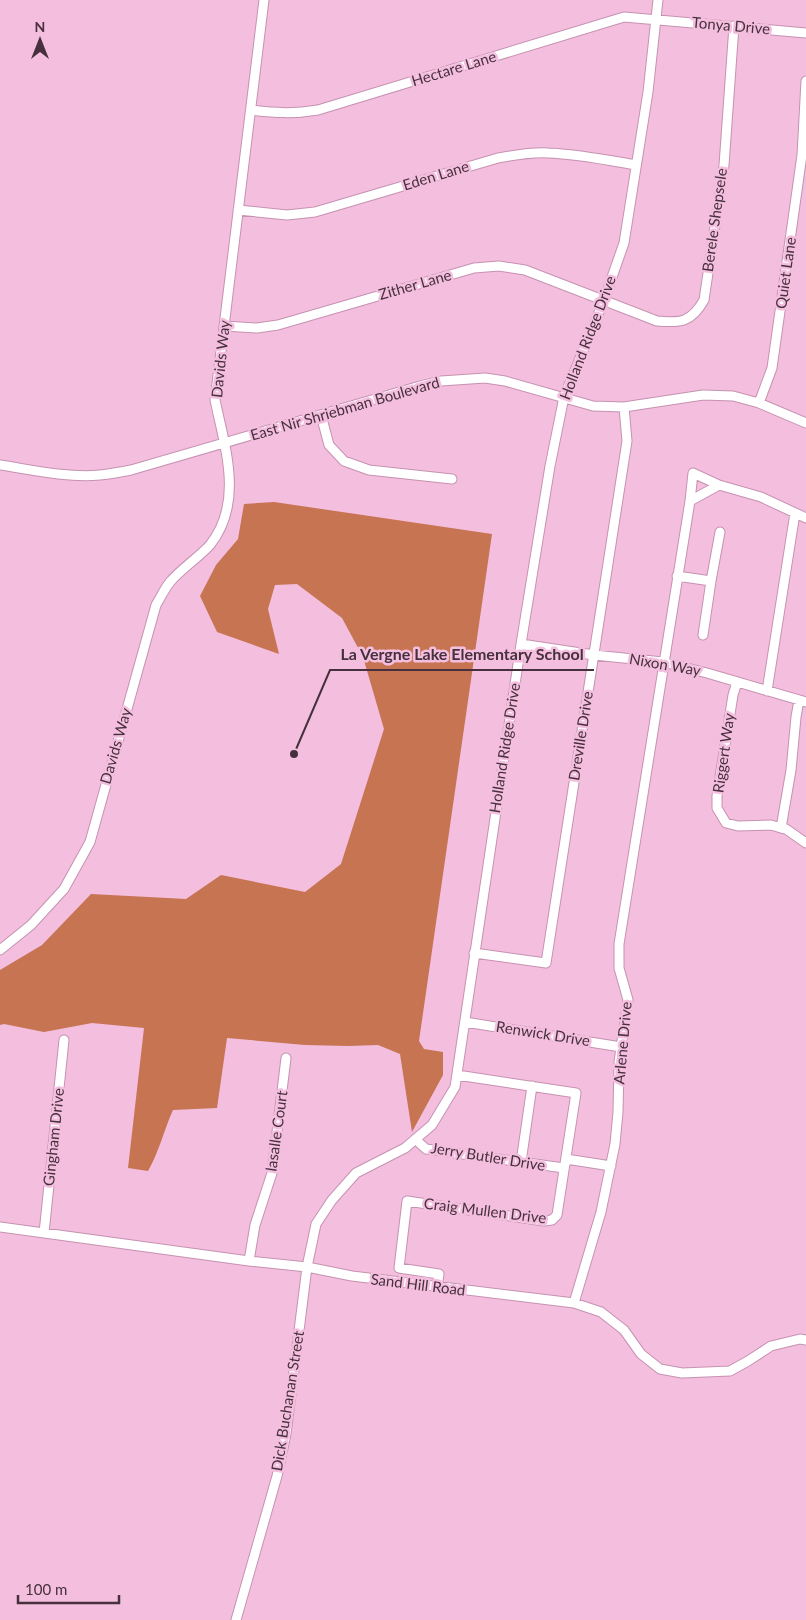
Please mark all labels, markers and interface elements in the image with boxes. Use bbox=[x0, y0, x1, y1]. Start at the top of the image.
street label: Tonya Drive bbox=[691, 13, 771, 37]
north arrow bbox=[15, 15, 65, 65]
text: N bbox=[35, 18, 45, 35]
street label: Hectare Lane bbox=[409, 47, 498, 89]
street label: Eden Lane bbox=[400, 156, 471, 194]
street label: Berele Shepsele bbox=[698, 167, 730, 273]
street label: Quiet Lane bbox=[771, 236, 799, 310]
street label: Zither Lane bbox=[376, 265, 453, 303]
street label: Holland Ridge Drive bbox=[555, 273, 619, 402]
street label: Davids Way bbox=[207, 319, 233, 399]
street label: East Nir Shriebman Boulevard bbox=[248, 372, 441, 444]
callout: La Vergne Lake Elementary School bbox=[330, 639, 594, 670]
text: La Vergne Lake Elementary School bbox=[340, 644, 584, 663]
street label: Nixon Way bbox=[628, 649, 703, 679]
street label: Holland Ridge Drive bbox=[485, 681, 523, 814]
street label: Dreville Drive bbox=[564, 690, 596, 782]
street label: Davids Way bbox=[96, 705, 135, 786]
street label: Riggert Way bbox=[708, 712, 738, 794]
street label: Arlene Drive bbox=[609, 1001, 635, 1085]
street label: Renwick Drive bbox=[495, 1017, 592, 1049]
street label: Gingham Drive bbox=[39, 1087, 67, 1187]
street label: lasalle Court bbox=[261, 1089, 291, 1172]
street label: Jerry Butler Drive bbox=[430, 1138, 547, 1174]
street label: Craig Mullen Drive bbox=[423, 1194, 547, 1226]
street label: Sand Hill Road bbox=[370, 1269, 466, 1299]
street label: Dick Buchanan Street bbox=[267, 1329, 307, 1472]
scale bar bbox=[18, 1572, 119, 1604]
text: 100 m bbox=[25, 1580, 67, 1598]

